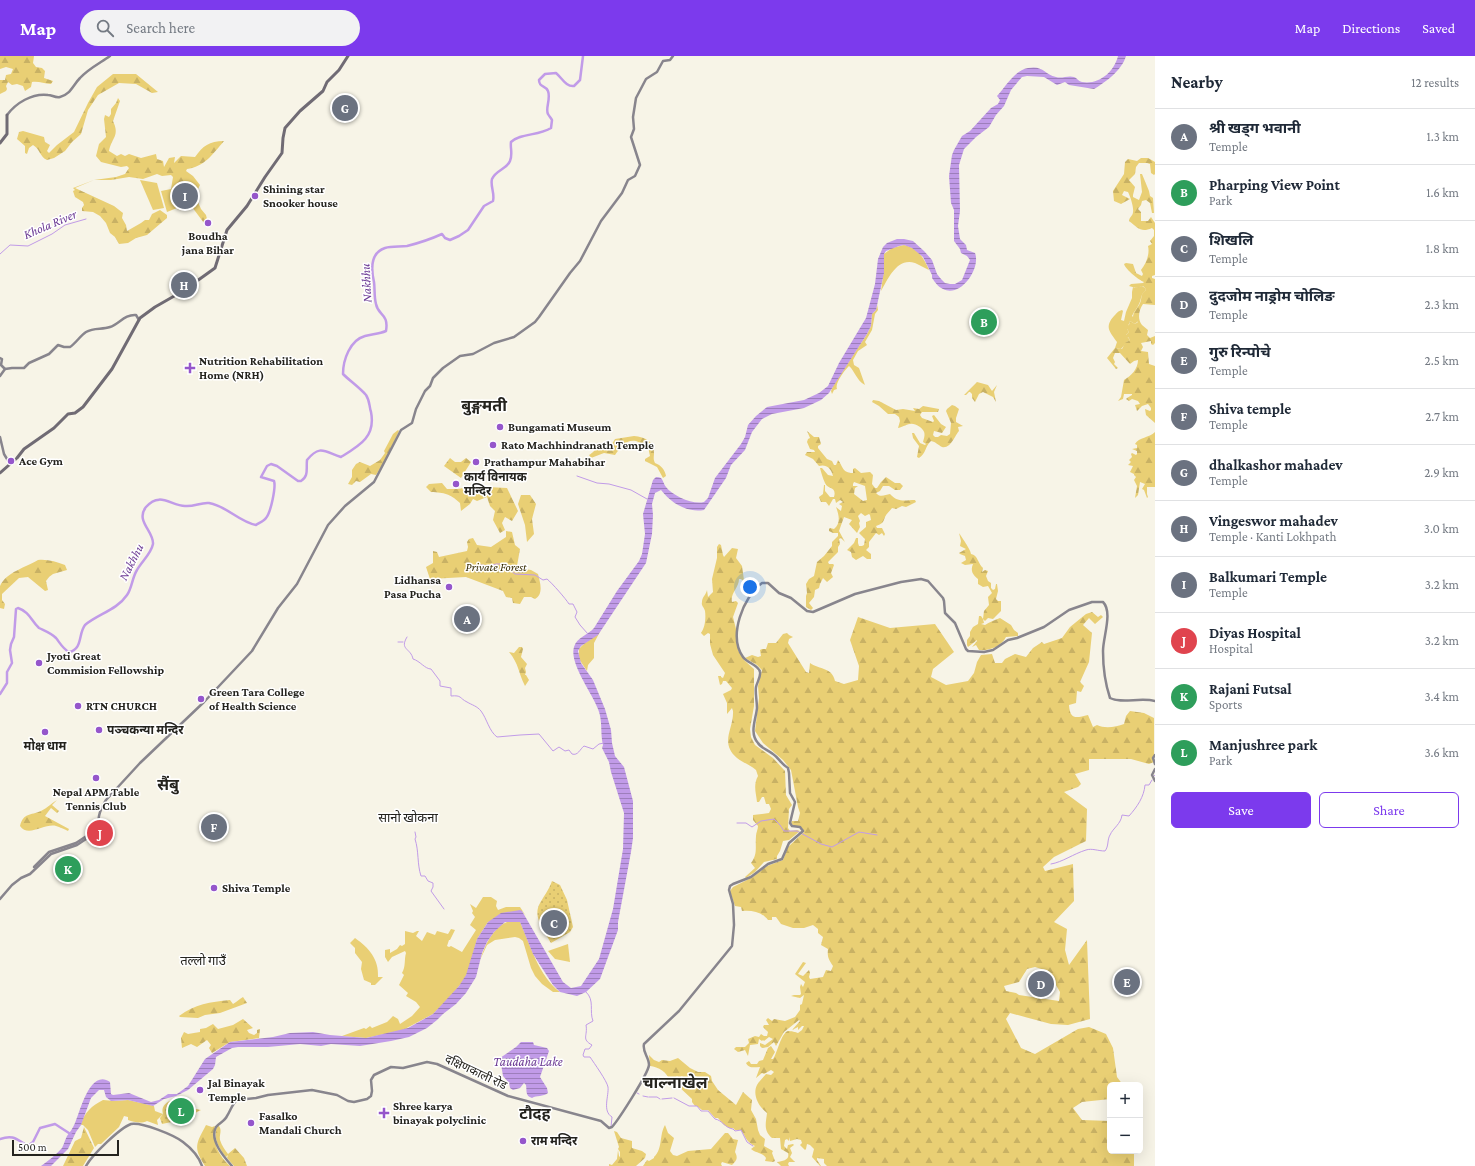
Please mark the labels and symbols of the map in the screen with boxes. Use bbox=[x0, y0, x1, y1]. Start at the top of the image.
pin: G bbox=[332, 93, 358, 123]
pin: I bbox=[172, 181, 198, 211]
place label: Shining star Snooker house bbox=[263, 182, 338, 210]
marker: Shining star Snooker house bbox=[250, 191, 260, 201]
water label: Khola River bbox=[21, 206, 79, 242]
marker: Boudha jana Bihar bbox=[203, 218, 213, 228]
place label: Boudha jana Bihar bbox=[181, 229, 234, 257]
water label: Nakhhu bbox=[357, 262, 375, 303]
pin: H bbox=[171, 270, 197, 300]
pin: B bbox=[971, 307, 997, 337]
place label: Nutrition Rehabilitation Home (NRH) bbox=[199, 354, 323, 382]
marker: Nutrition Rehabilitation Home (NRH) bbox=[184, 362, 196, 374]
district label: बुङ्गमती bbox=[461, 397, 507, 416]
place label: Bungamati Museum bbox=[508, 420, 612, 434]
marker: Bungamati Museum bbox=[495, 422, 505, 432]
place label: Rato Machhindranath Temple bbox=[501, 438, 654, 452]
marker: Rato Machhindranath Temple bbox=[488, 440, 498, 450]
place label: Ace Gym bbox=[18, 454, 64, 468]
place label: Prathampur Mahabihar bbox=[484, 455, 606, 469]
marker: Ace Gym bbox=[6, 456, 16, 466]
marker: Prathampur Mahabihar bbox=[471, 457, 481, 467]
place label: कार्य विनायक मन्दिर bbox=[464, 469, 528, 498]
marker: कार्य विनायक मन्दिर bbox=[451, 479, 461, 489]
water label: Nakhhu bbox=[115, 541, 147, 583]
park label: Private Forest bbox=[466, 560, 527, 574]
place label: Lidhansa Pasa Pucha bbox=[384, 573, 441, 601]
your location bbox=[740, 577, 760, 597]
marker: Lidhansa Pasa Pucha bbox=[444, 582, 454, 592]
pin: A bbox=[454, 604, 480, 634]
place label: Jyoti Great Commision Fellowship bbox=[45, 649, 164, 677]
marker: Jyoti Great Commision Fellowship bbox=[34, 658, 44, 668]
place label: Green Tara College of Health Science bbox=[209, 685, 305, 713]
marker: Green Tara College of Health Science bbox=[196, 694, 206, 704]
place label: RTN CHURCH bbox=[86, 699, 157, 713]
marker: RTN CHURCH bbox=[73, 701, 83, 711]
place label: पञ्चकन्या मन्दिर bbox=[107, 722, 184, 737]
marker: पञ्चकन्या मन्दिर bbox=[94, 725, 104, 735]
marker: मोक्ष धाम bbox=[40, 727, 50, 737]
place label: मोक्ष धाम bbox=[24, 738, 67, 753]
marker: Nepal APM Table Tennis Club bbox=[91, 773, 101, 783]
district label: सैंबु bbox=[157, 775, 180, 795]
place label: Nepal APM Table Tennis Club bbox=[53, 785, 140, 813]
district label: सानो खोकना bbox=[378, 810, 438, 825]
pin: F bbox=[201, 812, 227, 842]
pin: J bbox=[87, 818, 113, 848]
pin: K bbox=[55, 854, 81, 884]
place label: Shiva Temple bbox=[222, 881, 291, 895]
marker: Shiva Temple bbox=[209, 883, 219, 893]
pin: C bbox=[541, 908, 567, 938]
district label: तल्लो गाउँ bbox=[180, 953, 227, 968]
pin: E bbox=[1114, 967, 1140, 997]
pin: D bbox=[1028, 969, 1054, 999]
street label: दक्षिणकाली रोड bbox=[443, 1051, 510, 1093]
water label: Taudaha Lake bbox=[493, 1054, 563, 1069]
district label: चाल्नाखेल bbox=[643, 1073, 709, 1091]
place label: Jal Binayak Temple bbox=[206, 1076, 265, 1104]
marker: Jal Binayak Temple bbox=[195, 1085, 205, 1095]
pin: L bbox=[168, 1096, 194, 1126]
place label: Shree karya binayak polyclinic bbox=[392, 1099, 487, 1127]
district label: टौदह bbox=[519, 1105, 552, 1122]
marker: Shree karya binayak polyclinic bbox=[378, 1107, 390, 1119]
place label: Fasalko Mandali Church bbox=[259, 1109, 342, 1137]
marker: Fasalko Mandali Church bbox=[246, 1118, 256, 1128]
place label: राम मन्दिर bbox=[531, 1133, 578, 1148]
marker: राम मन्दिर bbox=[518, 1136, 528, 1146]
scale bar bbox=[12, 1138, 119, 1157]

